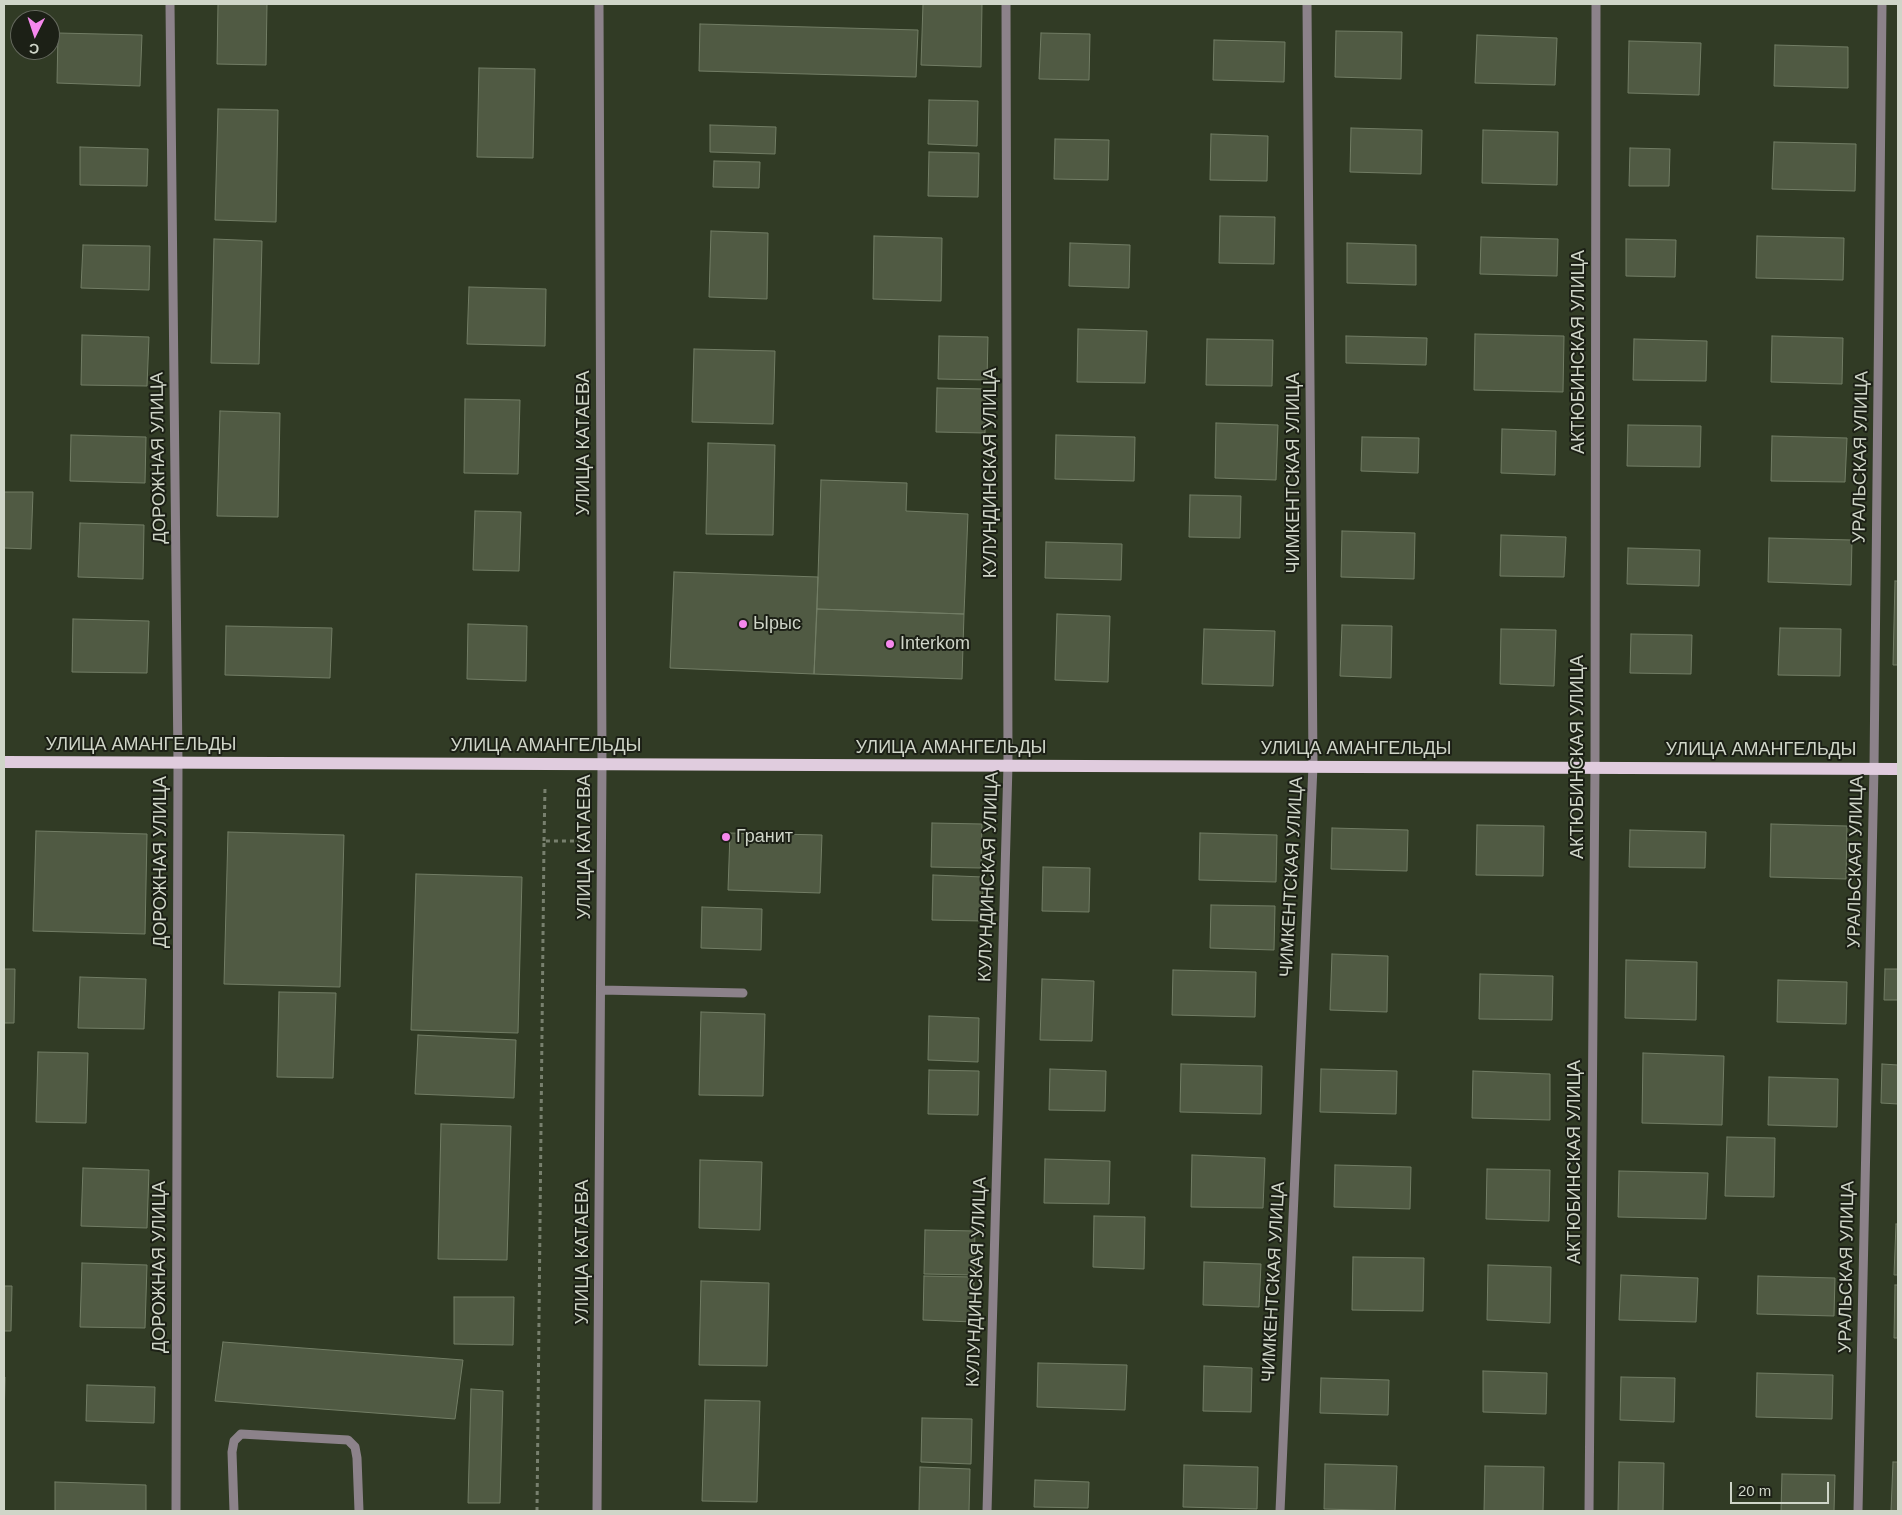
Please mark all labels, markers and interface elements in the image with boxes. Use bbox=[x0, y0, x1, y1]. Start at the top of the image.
north arrow bbox=[10, 10, 60, 60]
text: С bbox=[28, 41, 40, 57]
street label: АКТЮБИНСКАЯ УЛИЦА bbox=[1568, 250, 1590, 454]
street label: КУЛУНДИНСКАЯ УЛИЦА bbox=[980, 368, 1002, 578]
street label: УЛИЦА КАТАЕВА bbox=[573, 371, 595, 515]
street label: УРАЛЬСКАЯ УЛИЦА bbox=[1849, 371, 1873, 543]
street label: ДОРОЖНАЯ УЛИЦА bbox=[147, 372, 171, 544]
street label: ЧИМКЕНТСКАЯ УЛИЦА bbox=[1283, 373, 1305, 573]
place label: Ырыс bbox=[753, 613, 801, 635]
marker: Ырыс bbox=[737, 618, 749, 630]
place label: Interkom bbox=[900, 633, 970, 655]
marker: Interkom bbox=[884, 638, 896, 650]
street label: АКТЮБИНСКАЯ УЛИЦА bbox=[1567, 655, 1589, 859]
street label: УЛИЦА АМАНГЕЛЬДЫ bbox=[45, 734, 237, 756]
street label: УЛИЦА АМАНГЕЛЬДЫ bbox=[450, 735, 642, 757]
street label: УЛИЦА АМАНГЕЛЬДЫ bbox=[855, 737, 1047, 759]
street label: УЛИЦА АМАНГЕЛЬДЫ bbox=[1260, 738, 1452, 760]
street label: УЛИЦА АМАНГЕЛЬДЫ bbox=[1665, 739, 1857, 761]
street label: КУЛУНДИНСКАЯ УЛИЦА bbox=[975, 772, 1003, 982]
street label: УЛИЦА КАТАЕВА bbox=[574, 775, 596, 919]
street label: ДОРОЖНАЯ УЛИЦА bbox=[150, 776, 172, 948]
street label: ЧИМКЕНТСКАЯ УЛИЦА bbox=[1276, 776, 1308, 978]
street label: УРАЛЬСКАЯ УЛИЦА bbox=[1844, 776, 1868, 948]
place label: Гранит bbox=[736, 826, 793, 848]
marker: Гранит bbox=[720, 831, 732, 843]
street label: АКТЮБИНСКАЯ УЛИЦА bbox=[1564, 1060, 1586, 1264]
street label: КУЛУНДИНСКАЯ УЛИЦА bbox=[963, 1177, 991, 1387]
street label: УЛИЦА КАТАЕВА bbox=[572, 1180, 594, 1324]
street label: ДОРОЖНАЯ УЛИЦА bbox=[149, 1181, 171, 1353]
street label: ЧИМКЕНТСКАЯ УЛИЦА bbox=[1258, 1181, 1290, 1383]
street label: УРАЛЬСКАЯ УЛИЦА bbox=[1835, 1181, 1859, 1353]
scale bar bbox=[1732, 1472, 1831, 1504]
text: 20 m bbox=[1738, 1482, 1771, 1499]

